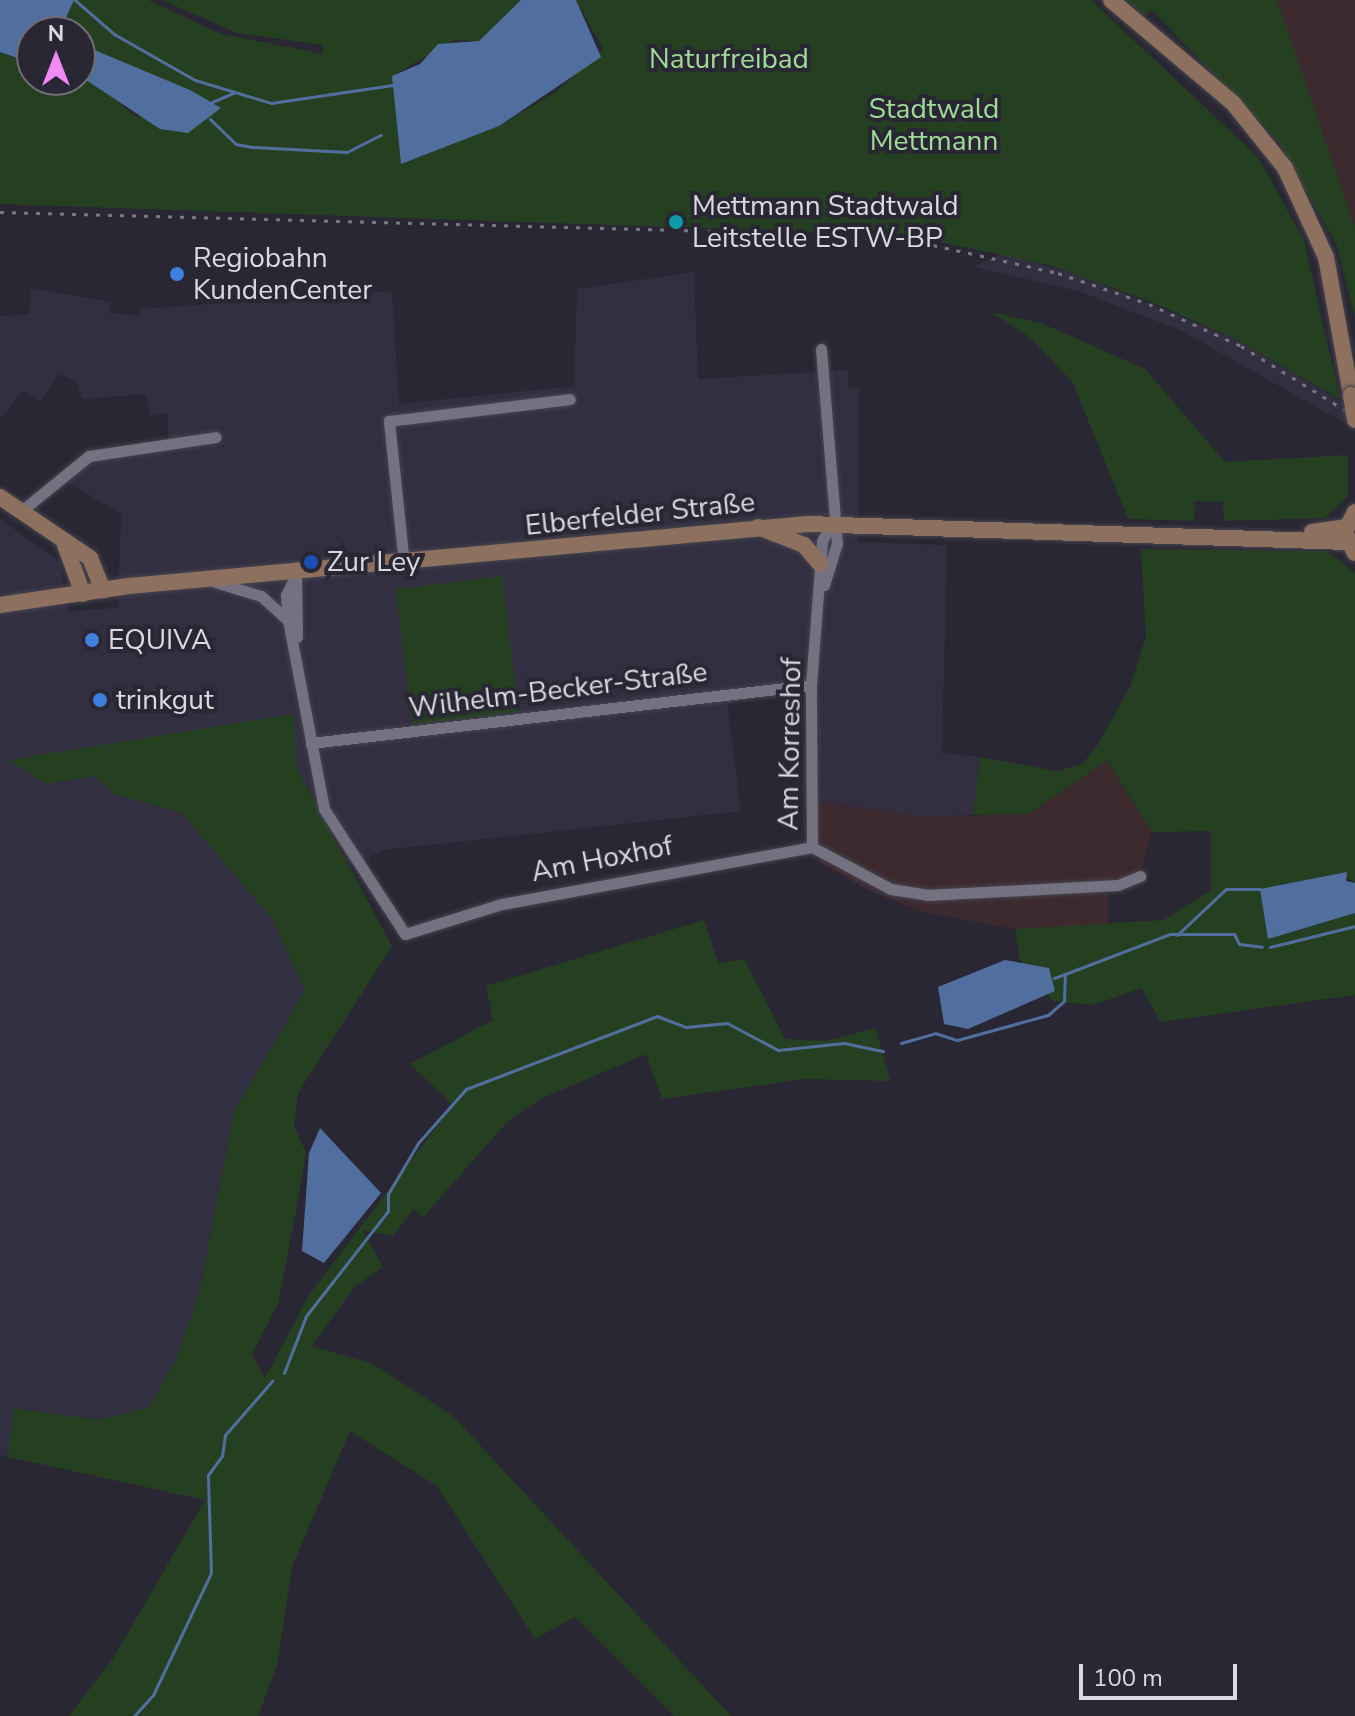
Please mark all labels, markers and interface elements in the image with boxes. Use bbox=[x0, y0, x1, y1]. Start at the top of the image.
north arrow bbox=[16, 16, 96, 96]
text: N bbox=[48, 19, 64, 49]
park label: Naturfreibad bbox=[649, 42, 809, 76]
park label: Stadtwald Mettmann bbox=[869, 92, 999, 158]
place label: Mettmann Stadtwald Leitstelle ESTW-BP bbox=[692, 189, 959, 255]
marker: Mettmann Stadtwald Leitstelle ESTW-BP bbox=[667, 213, 685, 231]
place label: Regiobahn KundenCenter bbox=[193, 241, 372, 307]
marker: Regiobahn KundenCenter bbox=[168, 265, 186, 283]
street label: Elberfelder Straße bbox=[523, 485, 757, 543]
place label: Zur Ley bbox=[327, 545, 420, 579]
marker: Zur Ley bbox=[302, 553, 320, 571]
place label: EQUIVA bbox=[108, 623, 211, 657]
marker: EQUIVA bbox=[83, 631, 101, 649]
street label: Wilhelm-Becker-Straße bbox=[407, 655, 709, 725]
street label: Am Korreshof bbox=[772, 657, 808, 831]
place label: trinkgut bbox=[116, 683, 214, 717]
marker: trinkgut bbox=[91, 691, 109, 709]
street label: Am Hoxhof bbox=[528, 829, 676, 889]
scale bar bbox=[1083, 1648, 1241, 1698]
text: 100 m bbox=[1093, 1662, 1163, 1694]

